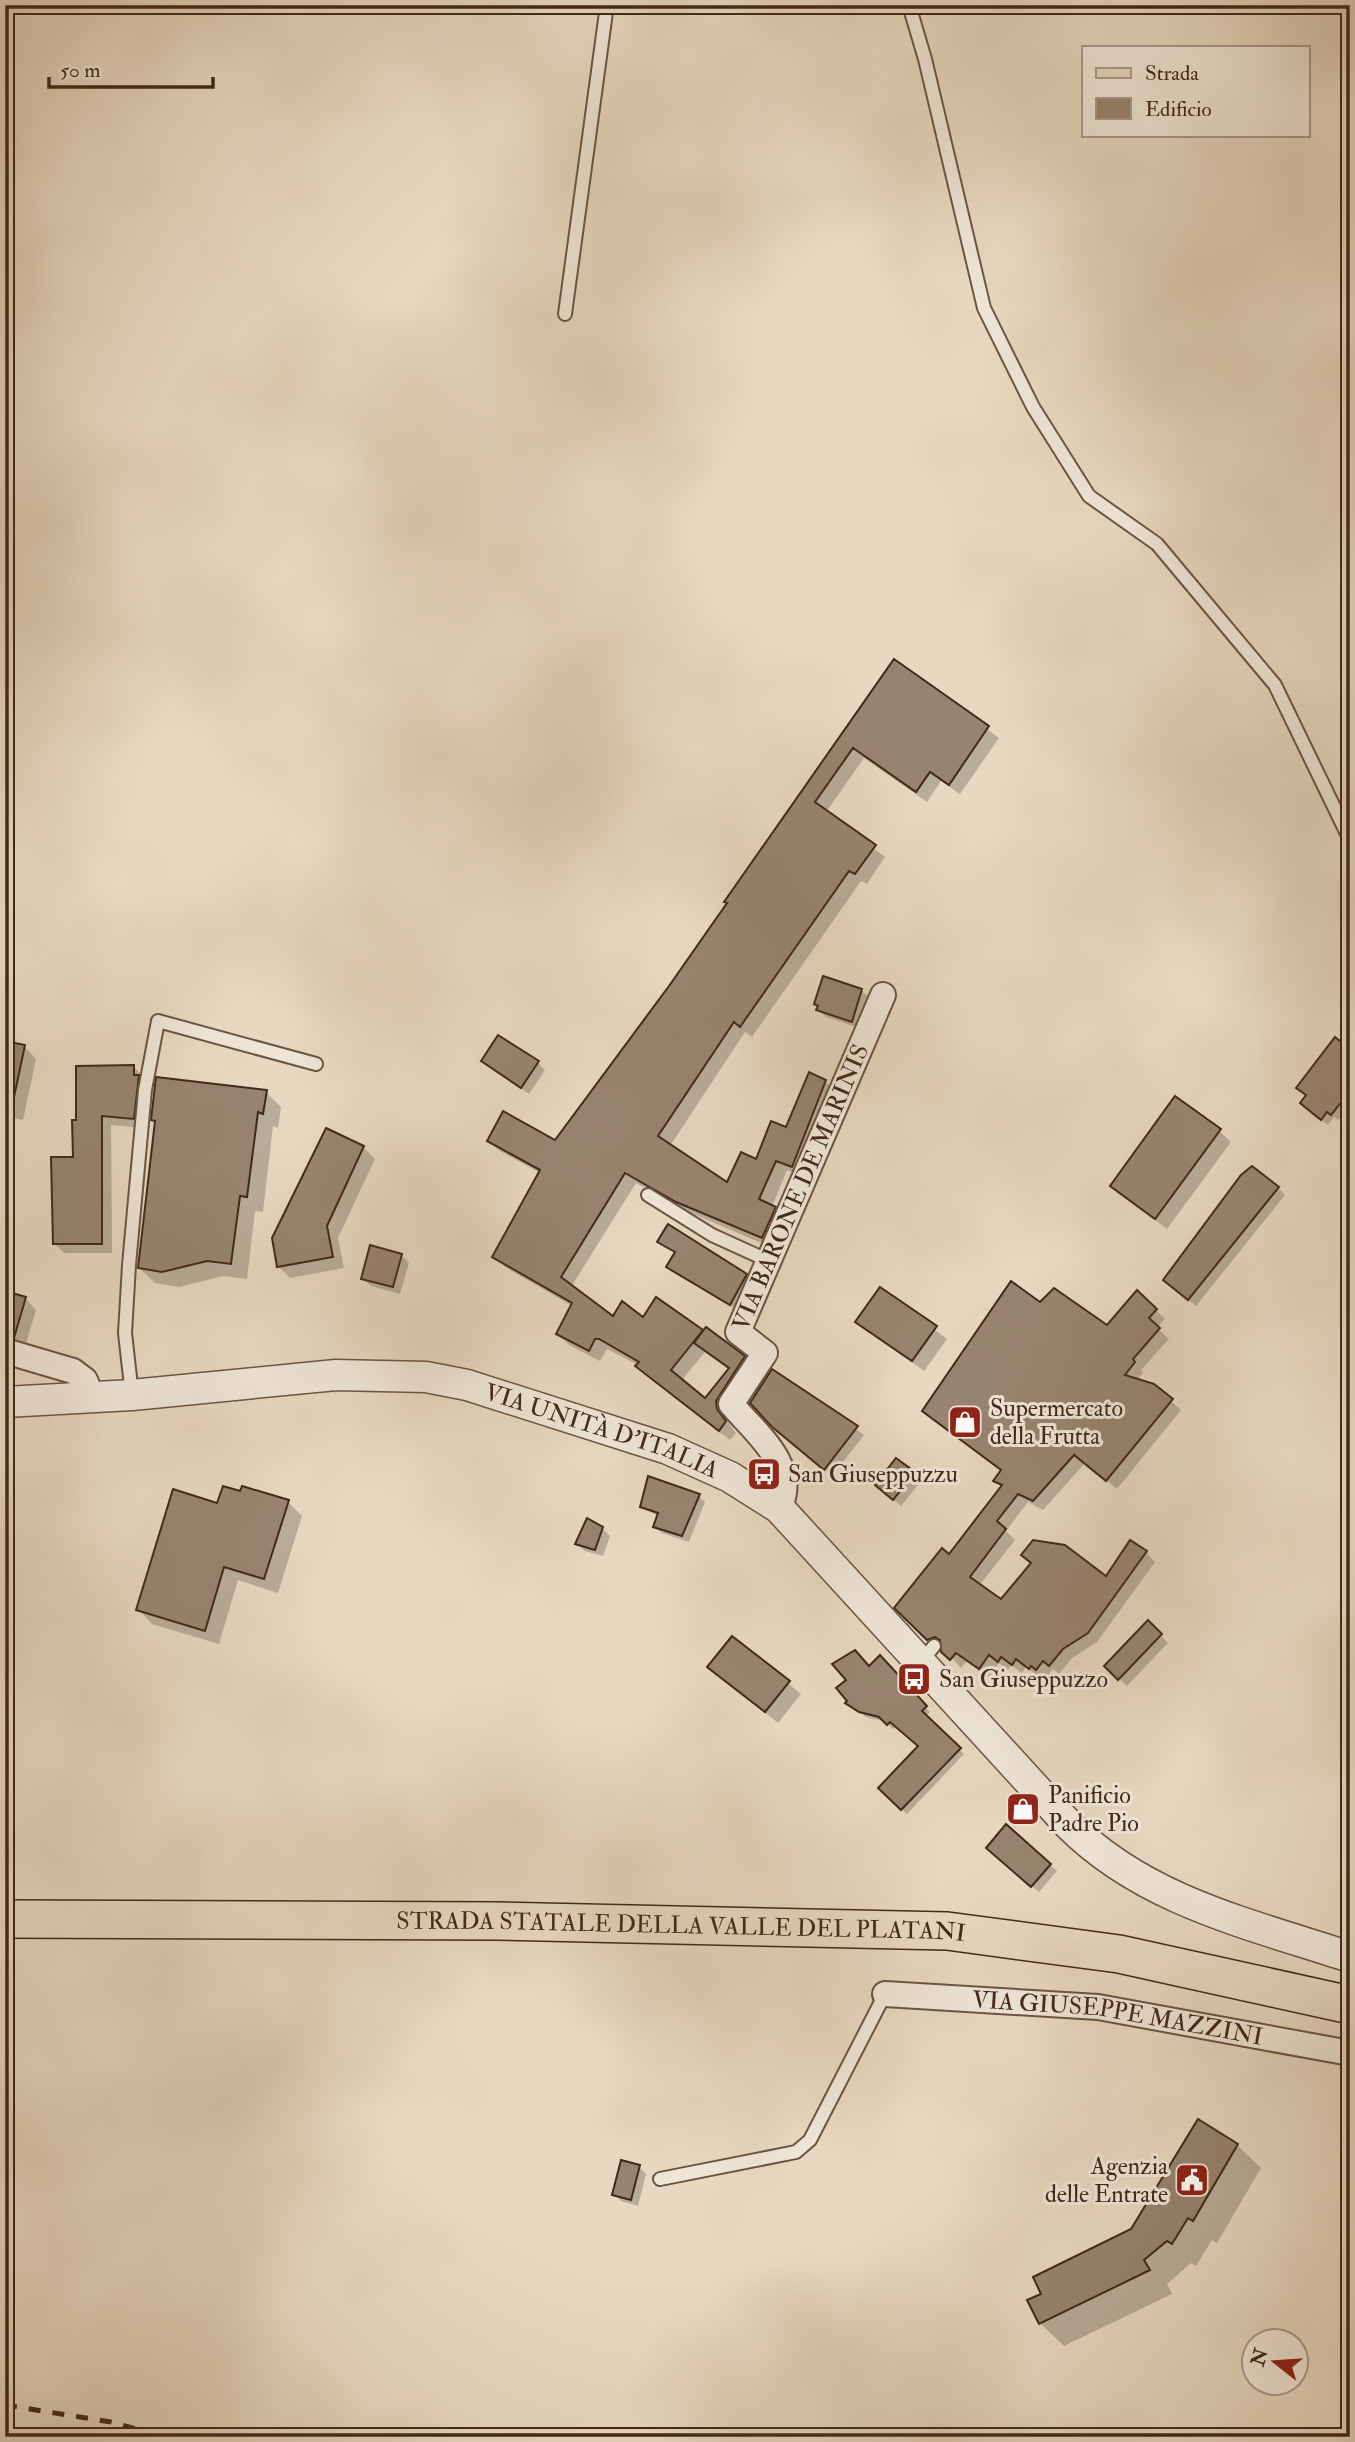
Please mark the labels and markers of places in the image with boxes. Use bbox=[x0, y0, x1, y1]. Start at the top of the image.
place label: Supermercato della Frutta bbox=[990, 1393, 1123, 1452]
shop icon: Supermercato della Frutta bbox=[946, 1403, 984, 1441]
bus stop icon: San Giuseppuzzu bbox=[745, 1455, 783, 1493]
place label: San Giuseppuzzu bbox=[788, 1459, 958, 1490]
bus stop icon: San Giuseppuzzo bbox=[895, 1660, 933, 1698]
place label: San Giuseppuzzo bbox=[939, 1664, 1108, 1695]
place label: Panificio Padre Pio bbox=[1048, 1780, 1139, 1839]
shop icon: Panificio Padre Pio bbox=[1004, 1790, 1042, 1828]
place label: Agenzia delle Entrate bbox=[1045, 2151, 1169, 2210]
public building icon: Agenzia delle Entrate bbox=[1173, 2161, 1211, 2199]

